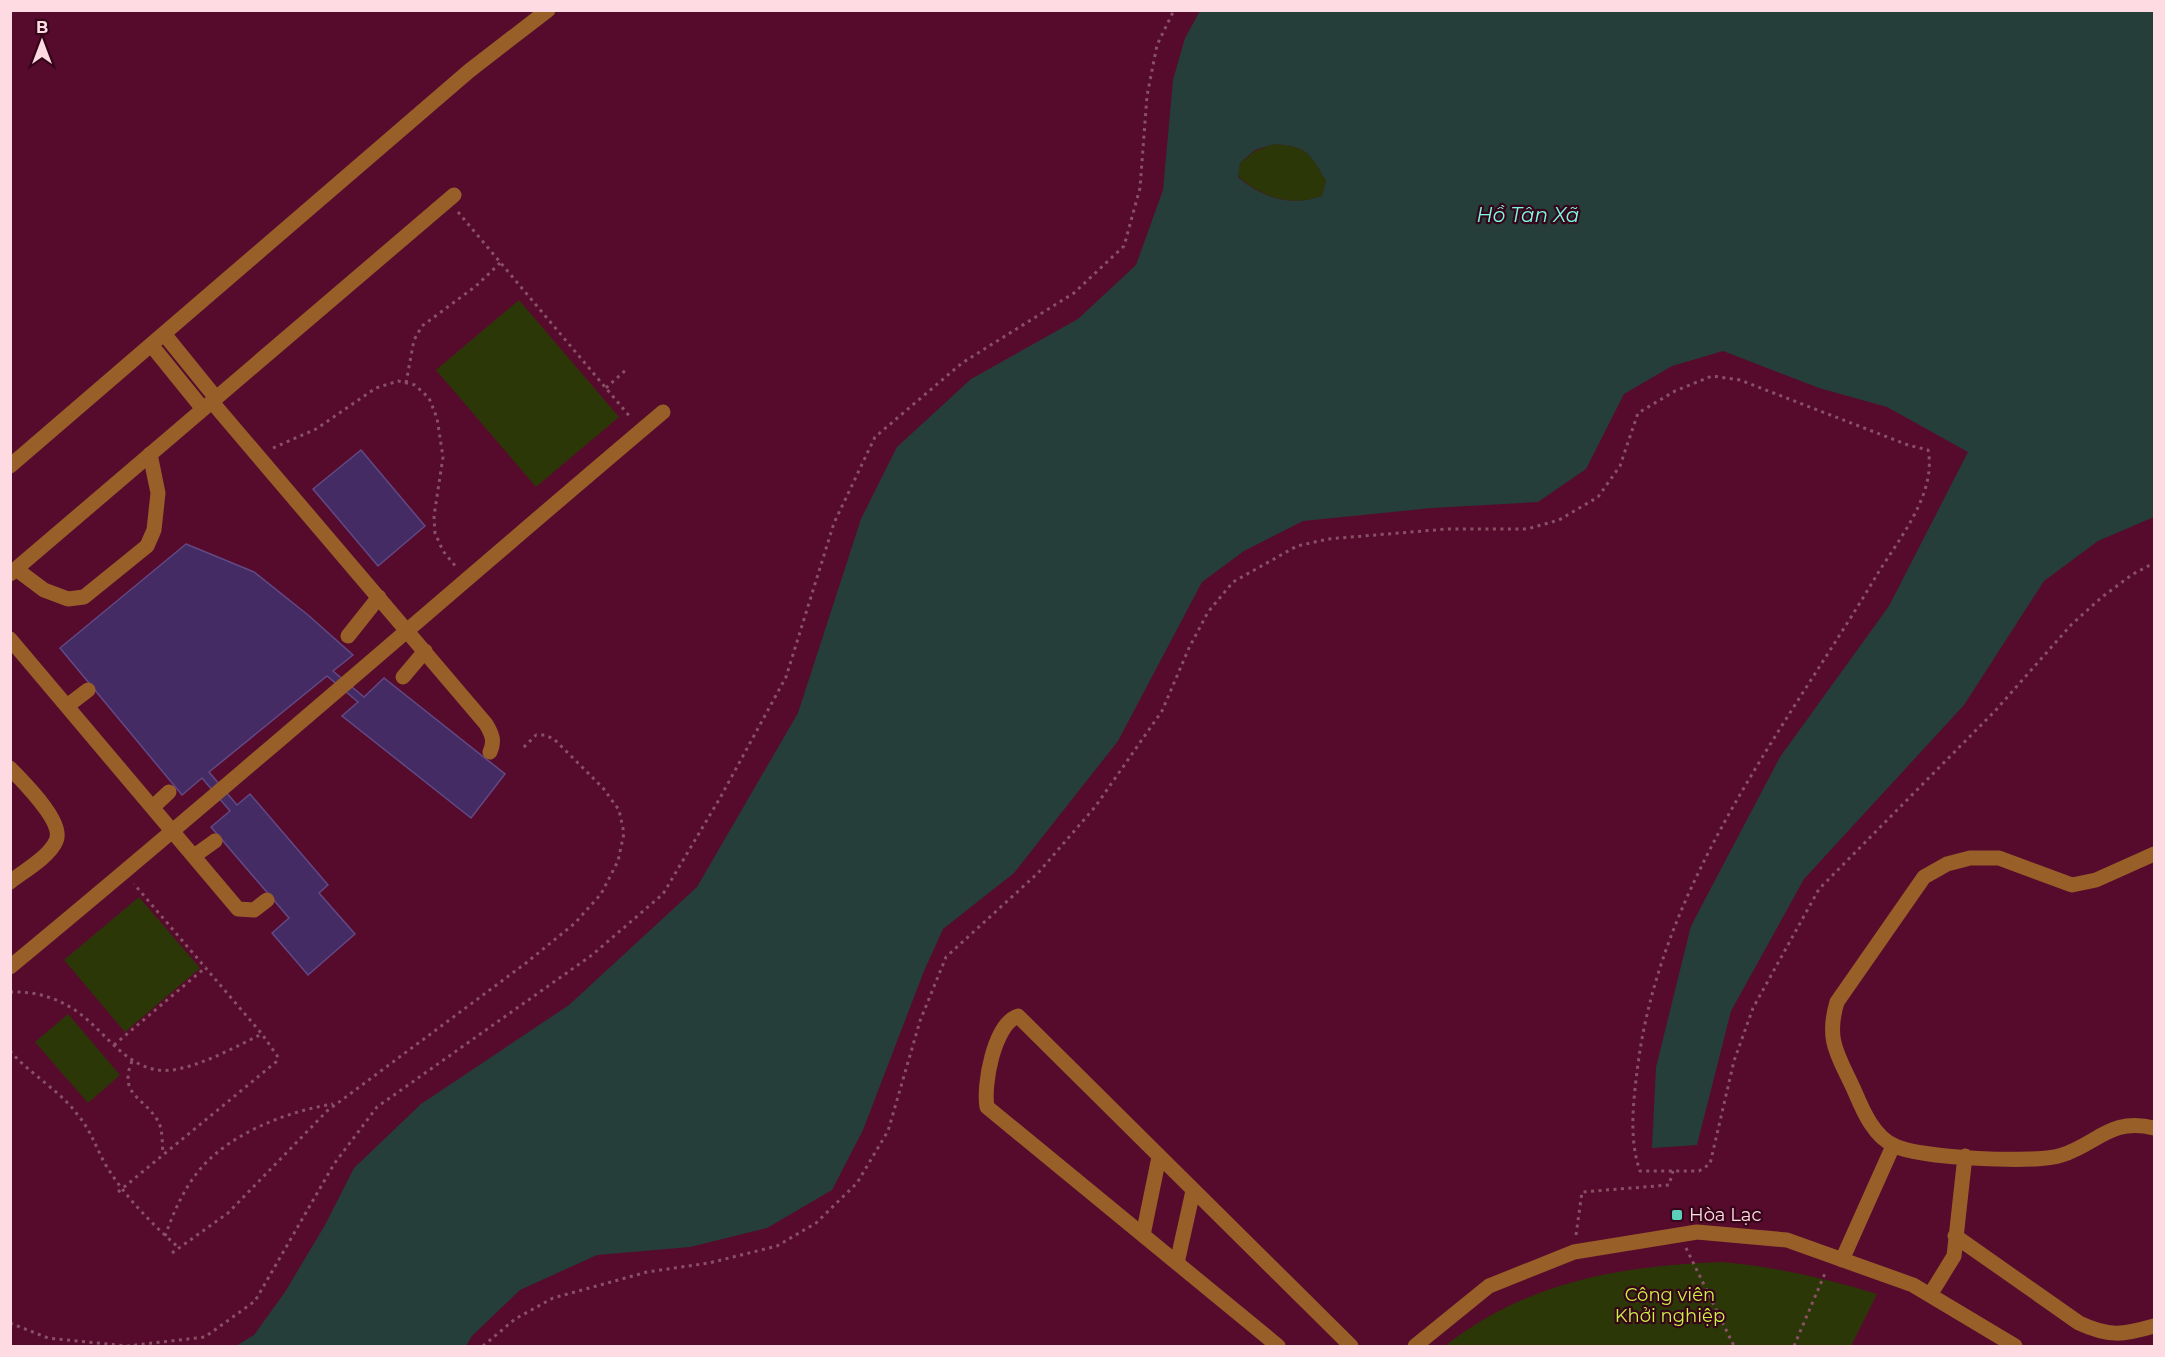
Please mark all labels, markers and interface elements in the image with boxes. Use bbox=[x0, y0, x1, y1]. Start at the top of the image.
north arrow bbox=[12, 12, 72, 72]
text: B bbox=[36, 18, 48, 37]
water label: Hồ Tân Xã bbox=[1477, 203, 1579, 227]
place label: Hòa Lạc bbox=[1689, 1204, 1762, 1226]
marker: Hòa Lạc bbox=[1670, 1208, 1684, 1222]
park label: Công viên Khởi nghiệp bbox=[1615, 1284, 1725, 1327]

